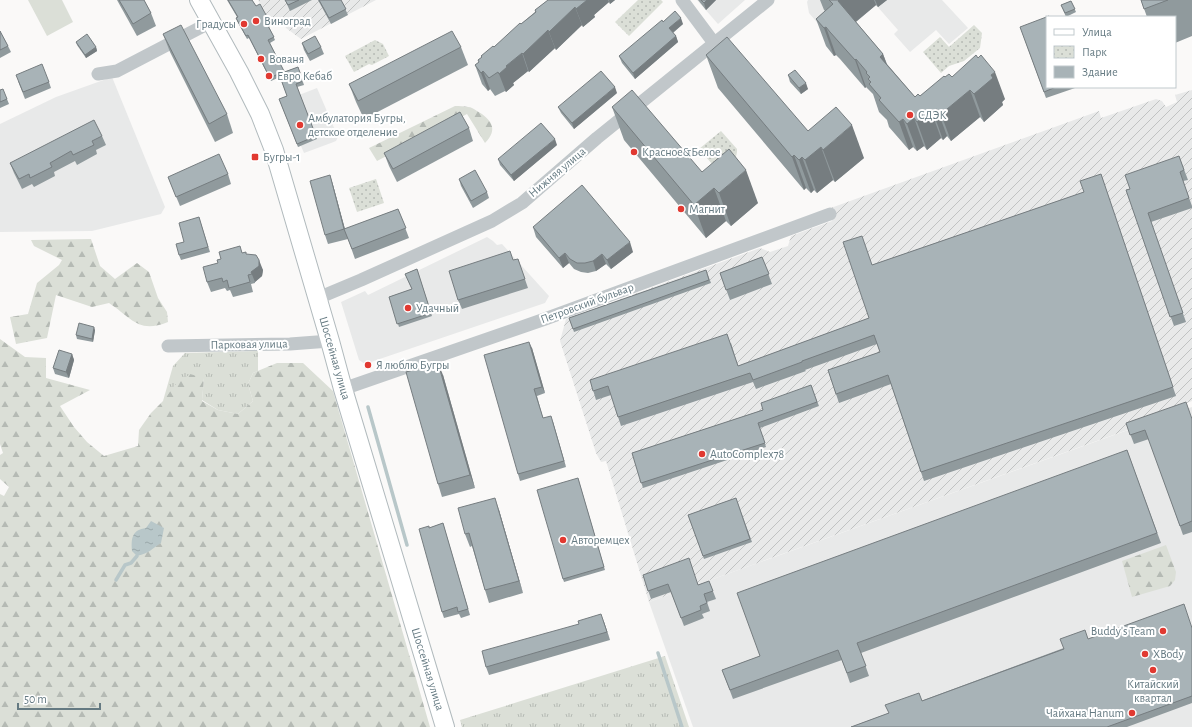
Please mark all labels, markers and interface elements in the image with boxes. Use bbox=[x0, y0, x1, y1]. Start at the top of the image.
place label: Виноград bbox=[264, 15, 311, 27]
marker: Виноград bbox=[251, 16, 261, 26]
legend bbox=[1046, 16, 1176, 88]
place label: Градусы bbox=[196, 18, 236, 31]
marker: Градусы bbox=[239, 19, 249, 29]
text: Улица bbox=[1082, 26, 1112, 38]
text: Парк bbox=[1082, 46, 1107, 58]
place label: Вованя bbox=[269, 53, 304, 65]
marker: Вованя bbox=[256, 54, 266, 64]
text: Здание bbox=[1082, 66, 1118, 78]
place label: Евро Кебаб bbox=[277, 70, 332, 82]
marker: Евро Кебаб bbox=[264, 71, 274, 81]
place label: СДЭК bbox=[918, 109, 947, 121]
marker: СДЭК bbox=[905, 110, 915, 120]
place label: Амбулатория Бугры, детское отделение bbox=[308, 112, 406, 138]
marker: Амбулатория Бугры, детское отделение bbox=[295, 120, 305, 130]
street label: Нижняя улица bbox=[526, 144, 589, 200]
place label: Красное&Белое bbox=[642, 146, 720, 158]
marker: Красное&Белое bbox=[629, 147, 639, 157]
place label: Бугры-1 bbox=[263, 151, 300, 164]
marker: Бугры-1 bbox=[250, 152, 260, 162]
place label: Магнит bbox=[689, 203, 726, 215]
marker: Магнит bbox=[676, 204, 686, 214]
street label: Петровский бульвар bbox=[539, 281, 635, 326]
place label: Удачный bbox=[416, 302, 459, 314]
marker: Удачный bbox=[403, 303, 413, 313]
street label: Шоссейная улица bbox=[316, 315, 353, 402]
street label: Парковая улица bbox=[210, 337, 288, 352]
place label: Я люблю Бугры bbox=[376, 359, 449, 372]
marker: Я люблю Бугры bbox=[363, 360, 373, 370]
place label: AutoComplex78 bbox=[710, 448, 785, 460]
marker: AutoComplex78 bbox=[697, 449, 707, 459]
place label: Авторемцех bbox=[571, 534, 630, 546]
marker: Авторемцех bbox=[558, 535, 568, 545]
place label: Buddy's Team bbox=[1091, 625, 1155, 638]
street label: Шоссейная улица bbox=[409, 626, 446, 713]
marker: Buddy's Team bbox=[1158, 626, 1168, 636]
place label: XBody bbox=[1153, 648, 1184, 661]
marker: XBody bbox=[1140, 649, 1150, 659]
marker: Китайский квартал bbox=[1148, 665, 1158, 675]
place label: Китайский квартал bbox=[1127, 678, 1179, 704]
scale bar bbox=[18, 685, 100, 711]
text: 50 m bbox=[24, 693, 47, 705]
place label: Чайхана Hanum bbox=[1046, 707, 1124, 719]
marker: Чайхана Hanum bbox=[1127, 708, 1137, 718]

